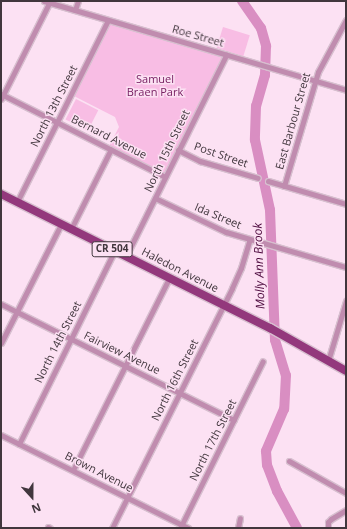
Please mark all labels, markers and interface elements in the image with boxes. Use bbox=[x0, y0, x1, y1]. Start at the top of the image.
street label: Roe Street bbox=[171, 22, 225, 50]
street label: North 13th Street bbox=[28, 63, 80, 149]
street label: East Barbour Street bbox=[273, 71, 313, 171]
park label: Samuel Braen Park bbox=[127, 73, 183, 99]
street label: North 15th Street bbox=[141, 108, 193, 194]
street label: Bernard Avenue bbox=[69, 112, 149, 162]
street label: Post Street bbox=[192, 140, 250, 170]
street label: Ida Street bbox=[193, 200, 243, 232]
water label: Molly Ann Brook bbox=[250, 223, 268, 309]
road number: CR 504 bbox=[91, 241, 133, 257]
street label: Haledon Avenue bbox=[139, 245, 221, 295]
street label: North 14th Street bbox=[32, 299, 84, 385]
street label: Fairview Avenue bbox=[82, 329, 162, 377]
street label: North 16th Street bbox=[149, 337, 201, 423]
street label: North 17th Street bbox=[187, 397, 239, 483]
street label: Brown Avenue bbox=[63, 449, 135, 495]
north arrow bbox=[12, 477, 52, 517]
text: N bbox=[30, 500, 43, 517]

